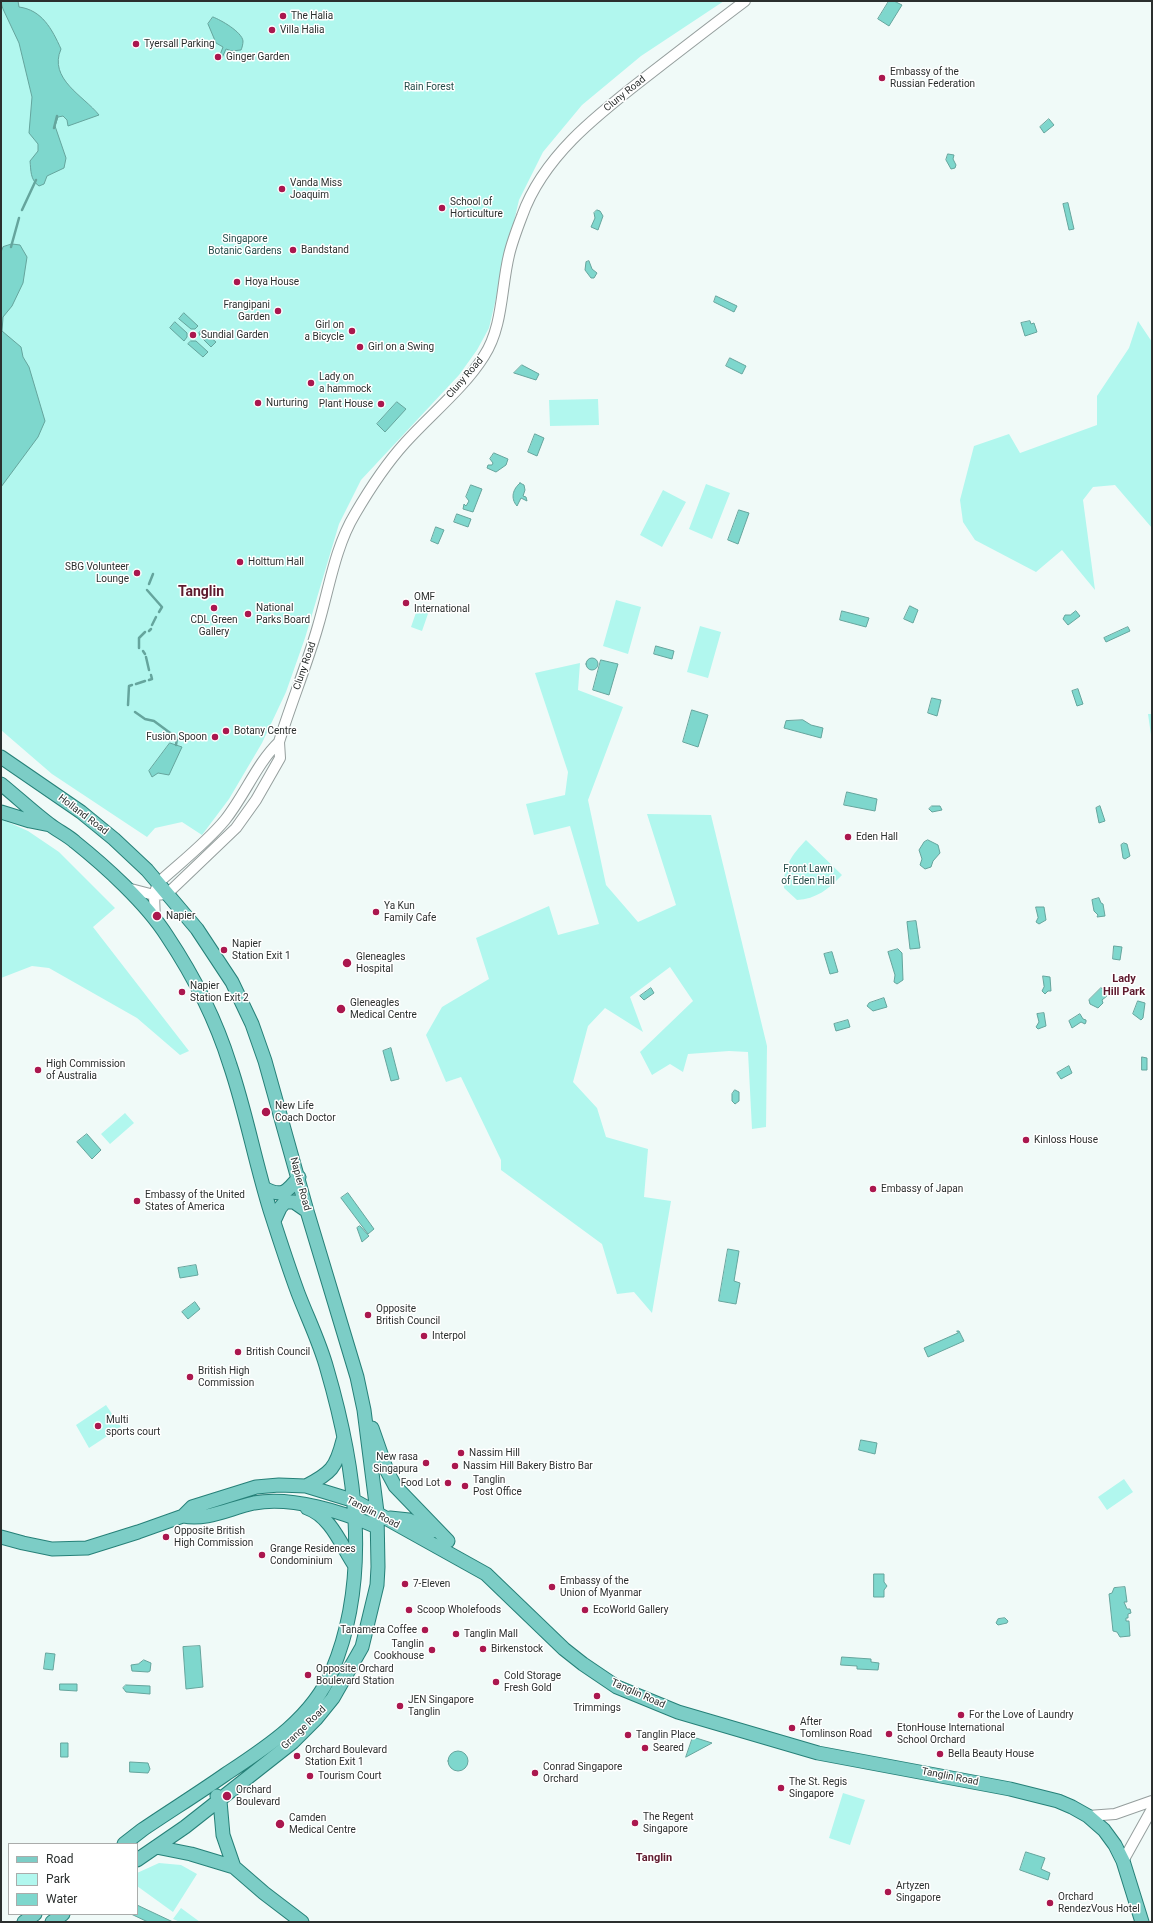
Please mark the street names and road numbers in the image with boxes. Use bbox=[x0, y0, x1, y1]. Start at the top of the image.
street label: Cluny Road bbox=[602, 74, 648, 114]
street label: Cluny Road bbox=[444, 355, 486, 401]
street label: Cluny Road bbox=[291, 640, 319, 692]
street label: Holland Road bbox=[56, 792, 110, 838]
street label: Napier Road bbox=[287, 1156, 313, 1212]
street label: Tanglin Road bbox=[345, 1495, 401, 1531]
street label: Tanglin Road bbox=[609, 1677, 667, 1711]
street label: Grange Road bbox=[279, 1704, 329, 1752]
street label: Tanglin Road bbox=[920, 1766, 980, 1788]

